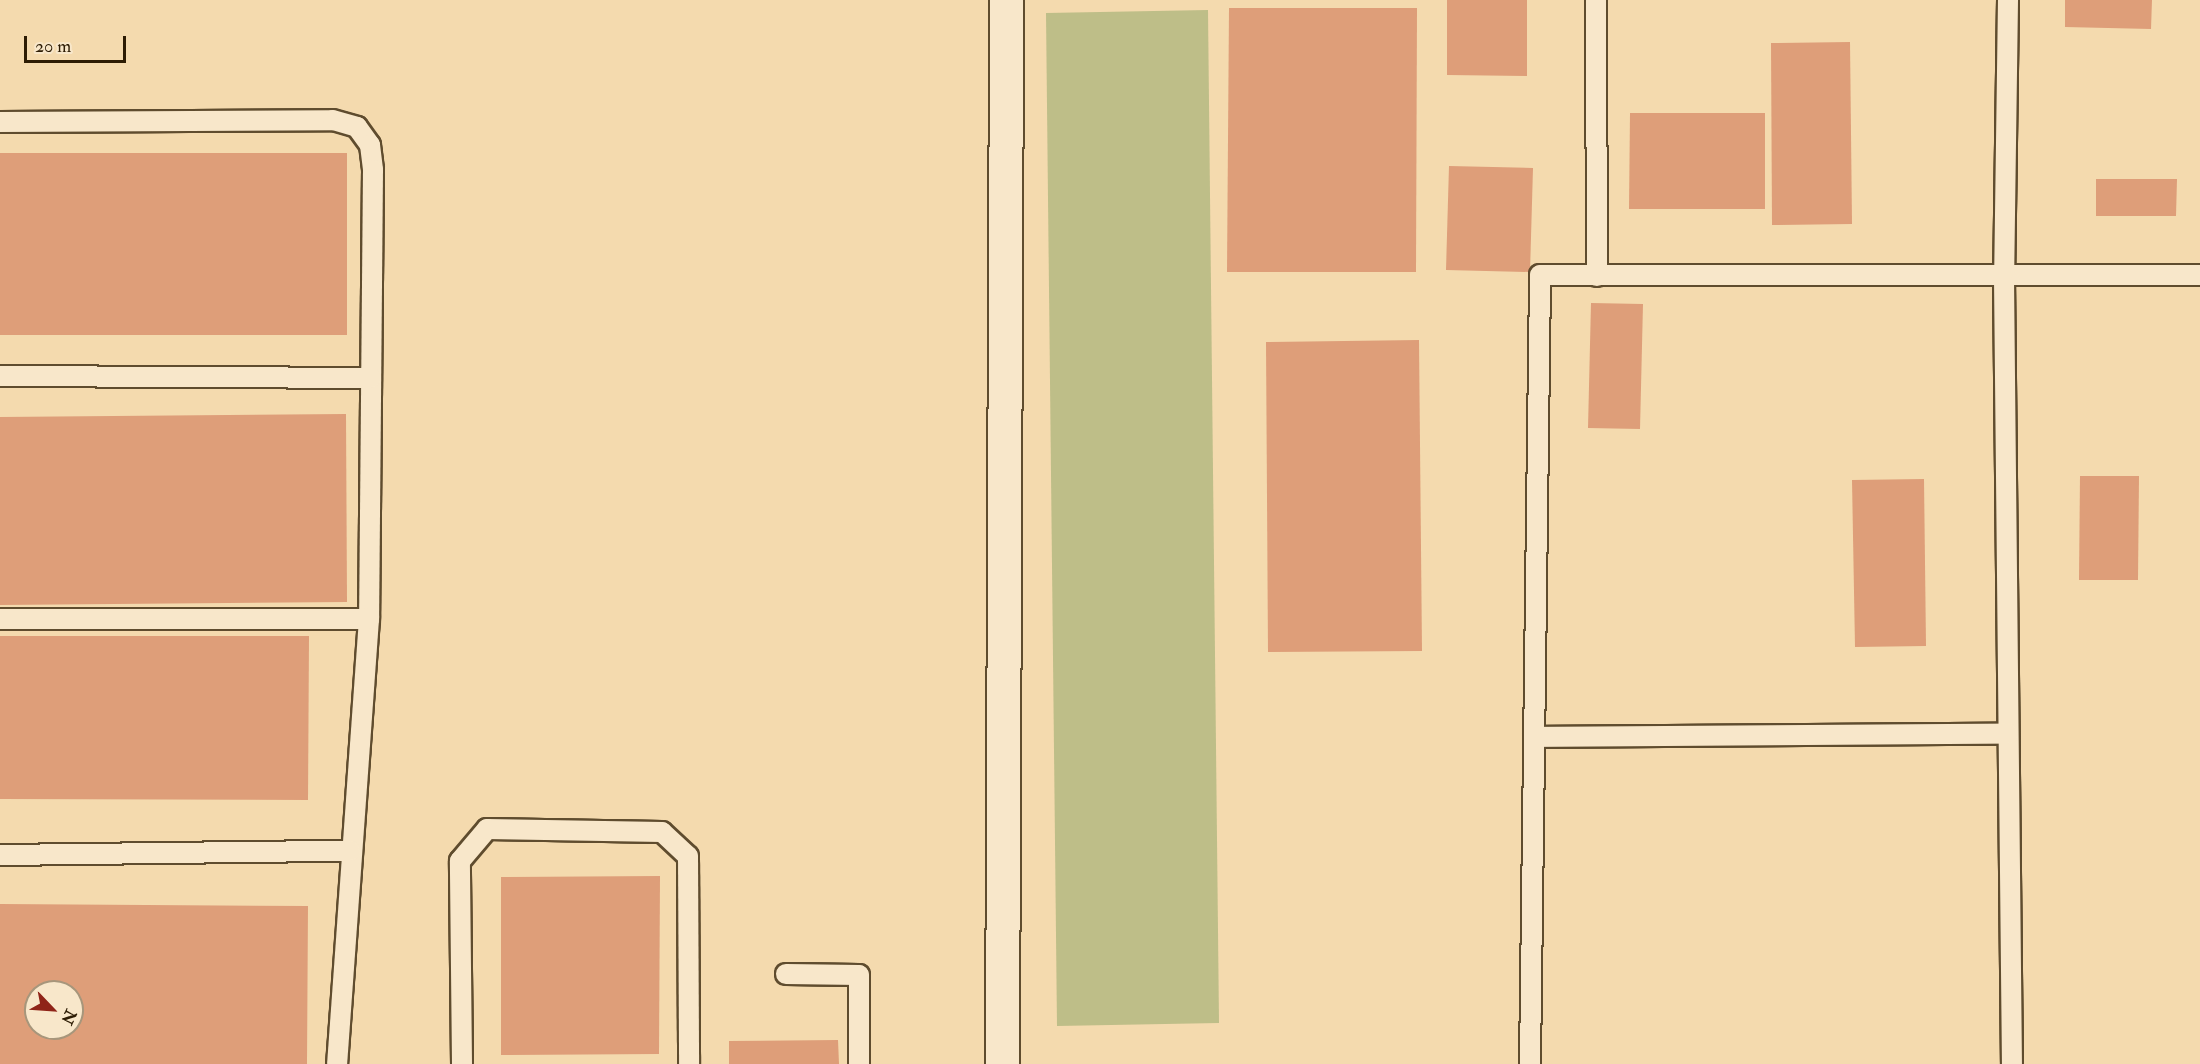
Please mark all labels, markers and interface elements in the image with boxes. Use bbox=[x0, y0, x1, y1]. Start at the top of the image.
scale bar bbox=[27, 24, 129, 62]
text: 20 m bbox=[35, 35, 71, 58]
north arrow bbox=[24, 980, 84, 1040]
text: N bbox=[56, 1006, 81, 1027]

